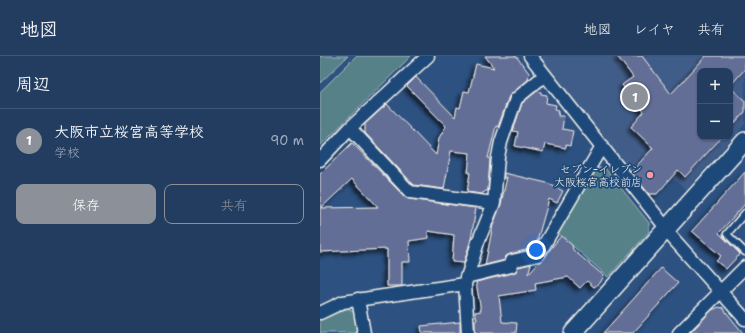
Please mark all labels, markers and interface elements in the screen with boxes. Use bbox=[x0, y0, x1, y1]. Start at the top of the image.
text: 地図 bbox=[20, 17, 58, 42]
text: 地図 bbox=[584, 20, 612, 38]
text: レイヤ bbox=[634, 20, 675, 38]
text: 共有 bbox=[697, 20, 725, 38]
map controls bbox=[697, 68, 733, 140]
button: + bbox=[697, 68, 733, 104]
text: 周辺 bbox=[16, 73, 50, 95]
pin: 1 bbox=[622, 82, 648, 112]
button: − bbox=[697, 104, 733, 140]
text: 大阪市立桜宮高等学校 bbox=[54, 122, 204, 142]
text: 1 bbox=[26, 132, 32, 149]
text: 90 m bbox=[270, 132, 304, 149]
text: 学校 bbox=[54, 144, 80, 161]
place label: セブン-イレブン 大阪桜宮高校前店 bbox=[554, 162, 642, 190]
marker: セブン-イレブン 大阪桜宮高校前店 bbox=[645, 170, 655, 180]
button: 保存 bbox=[16, 184, 156, 224]
button: 共有 bbox=[164, 184, 304, 224]
your location bbox=[526, 240, 546, 260]

